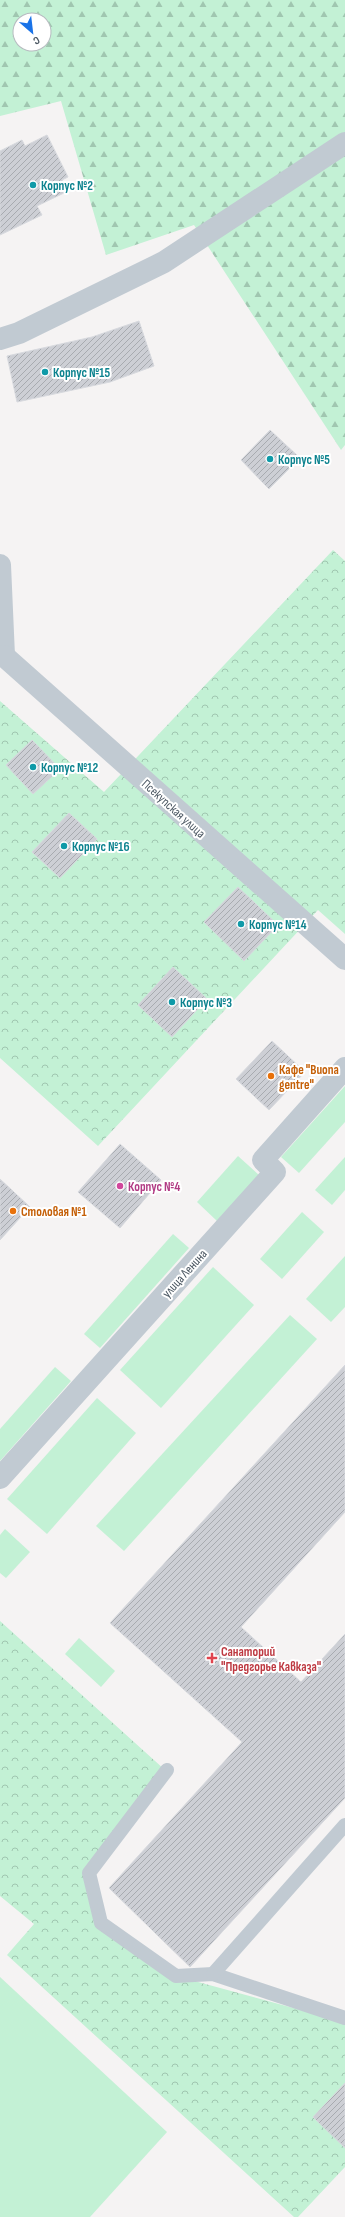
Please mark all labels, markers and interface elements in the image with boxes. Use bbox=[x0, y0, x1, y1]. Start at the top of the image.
north arrow bbox=[12, 12, 52, 52]
text: С bbox=[31, 33, 42, 48]
place label: Корпус №2 bbox=[41, 178, 93, 194]
marker: Корпус №2 bbox=[28, 180, 38, 190]
place label: Корпус №15 bbox=[53, 365, 110, 381]
marker: Корпус №15 bbox=[40, 367, 50, 377]
place label: Корпус №5 bbox=[278, 452, 330, 468]
marker: Корпус №5 bbox=[265, 454, 275, 464]
place label: Корпус №12 bbox=[41, 760, 99, 776]
marker: Корпус №12 bbox=[28, 762, 38, 772]
street label: Псекупская улица bbox=[138, 776, 208, 841]
place label: Корпус №16 bbox=[72, 839, 130, 855]
marker: Корпус №16 bbox=[59, 841, 69, 851]
place label: Корпус №14 bbox=[249, 917, 307, 933]
marker: Корпус №14 bbox=[236, 919, 246, 929]
place label: Корпус №3 bbox=[180, 995, 232, 1011]
marker: Корпус №3 bbox=[167, 997, 177, 1007]
place label: Кафе "Buona gentre" bbox=[279, 1062, 339, 1093]
marker: Кафе "Buona gentre" bbox=[266, 1071, 276, 1081]
place label: Корпус №4 bbox=[128, 1179, 180, 1195]
marker: Корпус №4 bbox=[115, 1181, 125, 1191]
place label: Столовая №1 bbox=[21, 1204, 87, 1220]
marker: Столовая №1 bbox=[8, 1206, 18, 1216]
street label: улица Ленина bbox=[159, 1246, 211, 1301]
place label: Санаторий "Предгорье Кавказа" bbox=[221, 1644, 321, 1675]
marker: Санаторий "Предгорье Кавказа" bbox=[206, 1652, 218, 1664]

